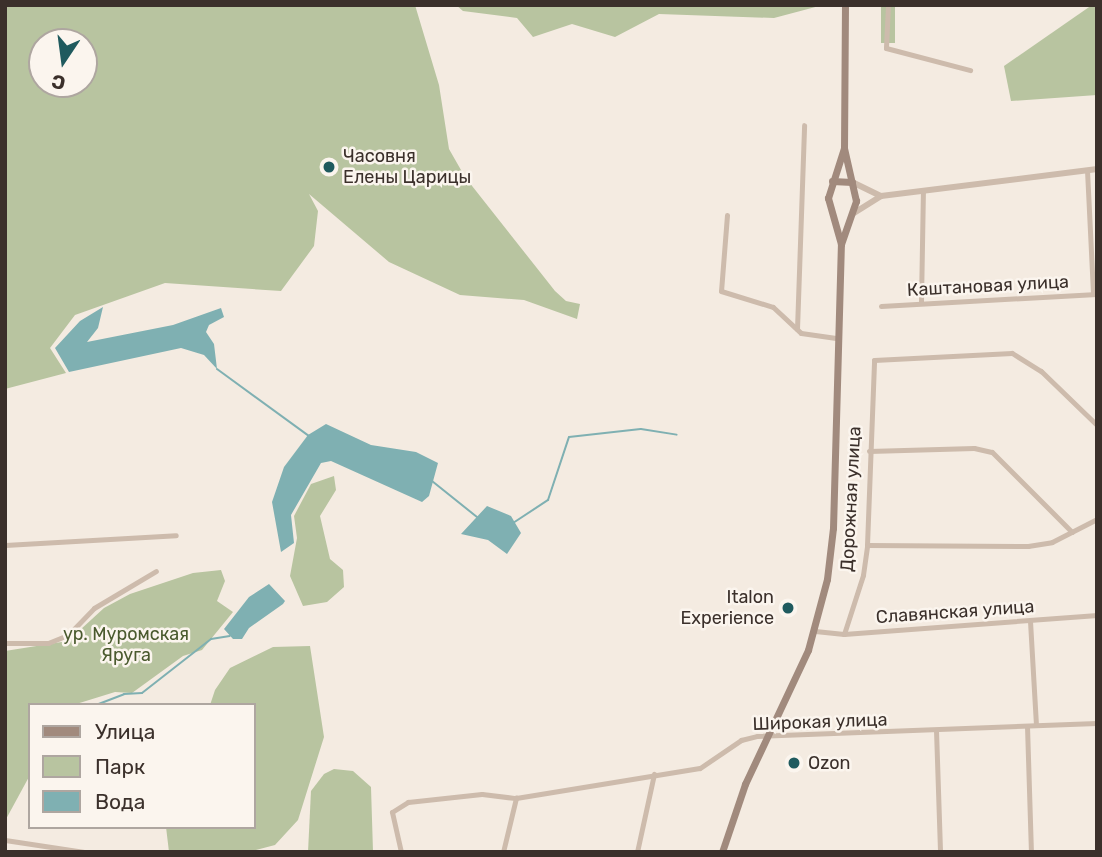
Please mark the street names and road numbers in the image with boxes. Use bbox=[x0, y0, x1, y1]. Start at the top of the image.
street label: Каштановая улица bbox=[906, 271, 1070, 301]
street label: Дорожная улица bbox=[836, 426, 866, 572]
street label: Славянская улица bbox=[875, 596, 1035, 628]
street label: Широкая улица bbox=[752, 709, 888, 735]

